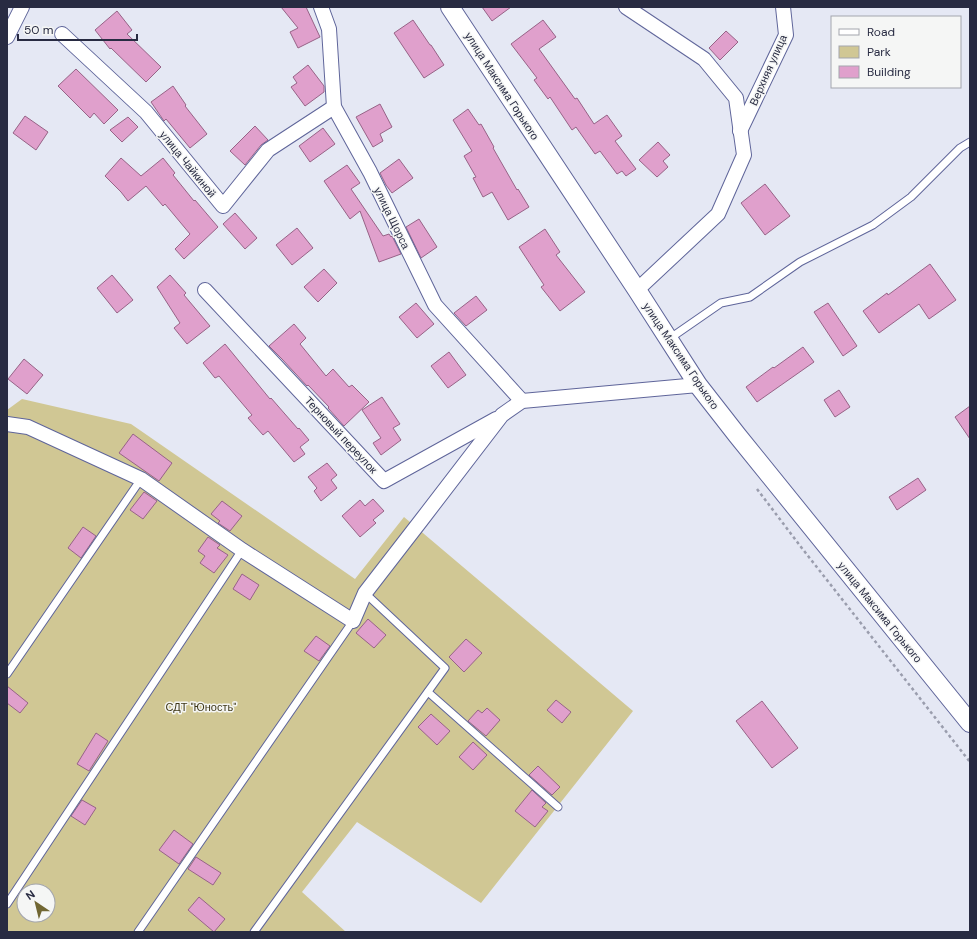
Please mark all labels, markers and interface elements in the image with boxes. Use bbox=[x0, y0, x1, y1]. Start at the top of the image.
scale bar bbox=[18, 16, 137, 42]
legend bbox=[831, 16, 961, 88]
text: 50 m bbox=[24, 22, 53, 38]
text: Road bbox=[867, 24, 895, 40]
street label: улица Максима Горького bbox=[462, 29, 542, 143]
street label: Верхняя улица bbox=[746, 32, 790, 108]
text: Park bbox=[867, 44, 891, 60]
text: Building bbox=[867, 64, 911, 80]
street label: улица Чайкиной bbox=[157, 128, 219, 200]
street label: улица Щорса bbox=[371, 185, 413, 252]
street label: улица Максима Горького bbox=[640, 300, 722, 412]
street label: Терновый переулок bbox=[302, 394, 380, 477]
street label: улица Максима Горького bbox=[835, 559, 925, 665]
park label: СДТ "Юность" bbox=[166, 700, 236, 714]
north arrow bbox=[16, 883, 56, 923]
text: N bbox=[23, 887, 38, 903]

